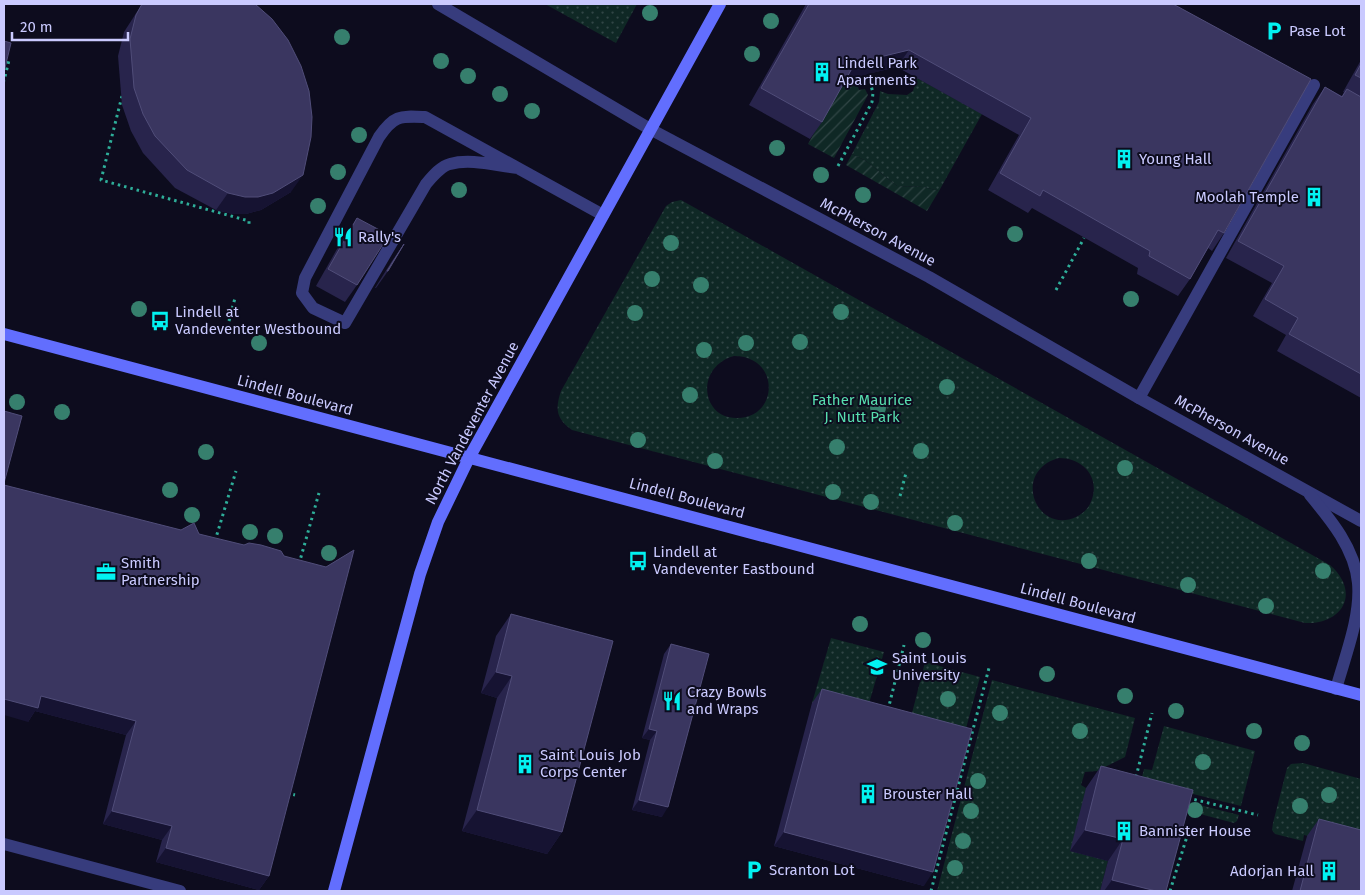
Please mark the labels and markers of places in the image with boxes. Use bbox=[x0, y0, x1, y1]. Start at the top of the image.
parking icon: Pase Lot bbox=[1263, 20, 1285, 42]
place label: Pase Lot bbox=[1289, 22, 1346, 40]
place label: Lindell Park Apartments bbox=[837, 54, 917, 89]
building icon: Lindell Park Apartments bbox=[811, 61, 833, 83]
building icon: Young Hall bbox=[1113, 148, 1135, 170]
place label: Young Hall bbox=[1139, 150, 1212, 168]
building icon: Moolah Temple bbox=[1303, 186, 1325, 208]
place label: Moolah Temple bbox=[1195, 188, 1299, 206]
restaurant icon: Rally's bbox=[332, 226, 354, 248]
place label: Rally's bbox=[358, 228, 401, 246]
place label: Lindell at Vandeventer Westbound bbox=[175, 303, 341, 338]
bus stop icon: Lindell at Vandeventer Westbound bbox=[149, 310, 171, 332]
place label: Lindell at Vandeventer Eastbound bbox=[653, 543, 815, 578]
bus stop icon: Lindell at Vandeventer Eastbound bbox=[627, 550, 649, 572]
place label: Smith Partnership bbox=[121, 554, 200, 589]
office icon: Smith Partnership bbox=[95, 561, 117, 583]
place label: Saint Louis University bbox=[892, 649, 967, 684]
school or university icon: Saint Louis University bbox=[866, 656, 888, 678]
place label: Crazy Bowls and Wraps bbox=[687, 683, 767, 718]
restaurant icon: Crazy Bowls and Wraps bbox=[661, 690, 683, 712]
place label: Saint Louis Job Corps Center bbox=[540, 746, 641, 781]
building icon: Saint Louis Job Corps Center bbox=[514, 753, 536, 775]
building icon: Brouster Hall bbox=[857, 783, 879, 805]
place label: Brouster Hall bbox=[883, 785, 973, 803]
building icon: Bannister House bbox=[1113, 820, 1135, 842]
place label: Bannister House bbox=[1139, 822, 1251, 840]
parking icon: Scranton Lot bbox=[743, 859, 765, 881]
building icon: Adorjan Hall bbox=[1318, 860, 1340, 882]
place label: Scranton Lot bbox=[769, 861, 855, 879]
place label: Adorjan Hall bbox=[1230, 862, 1315, 880]

